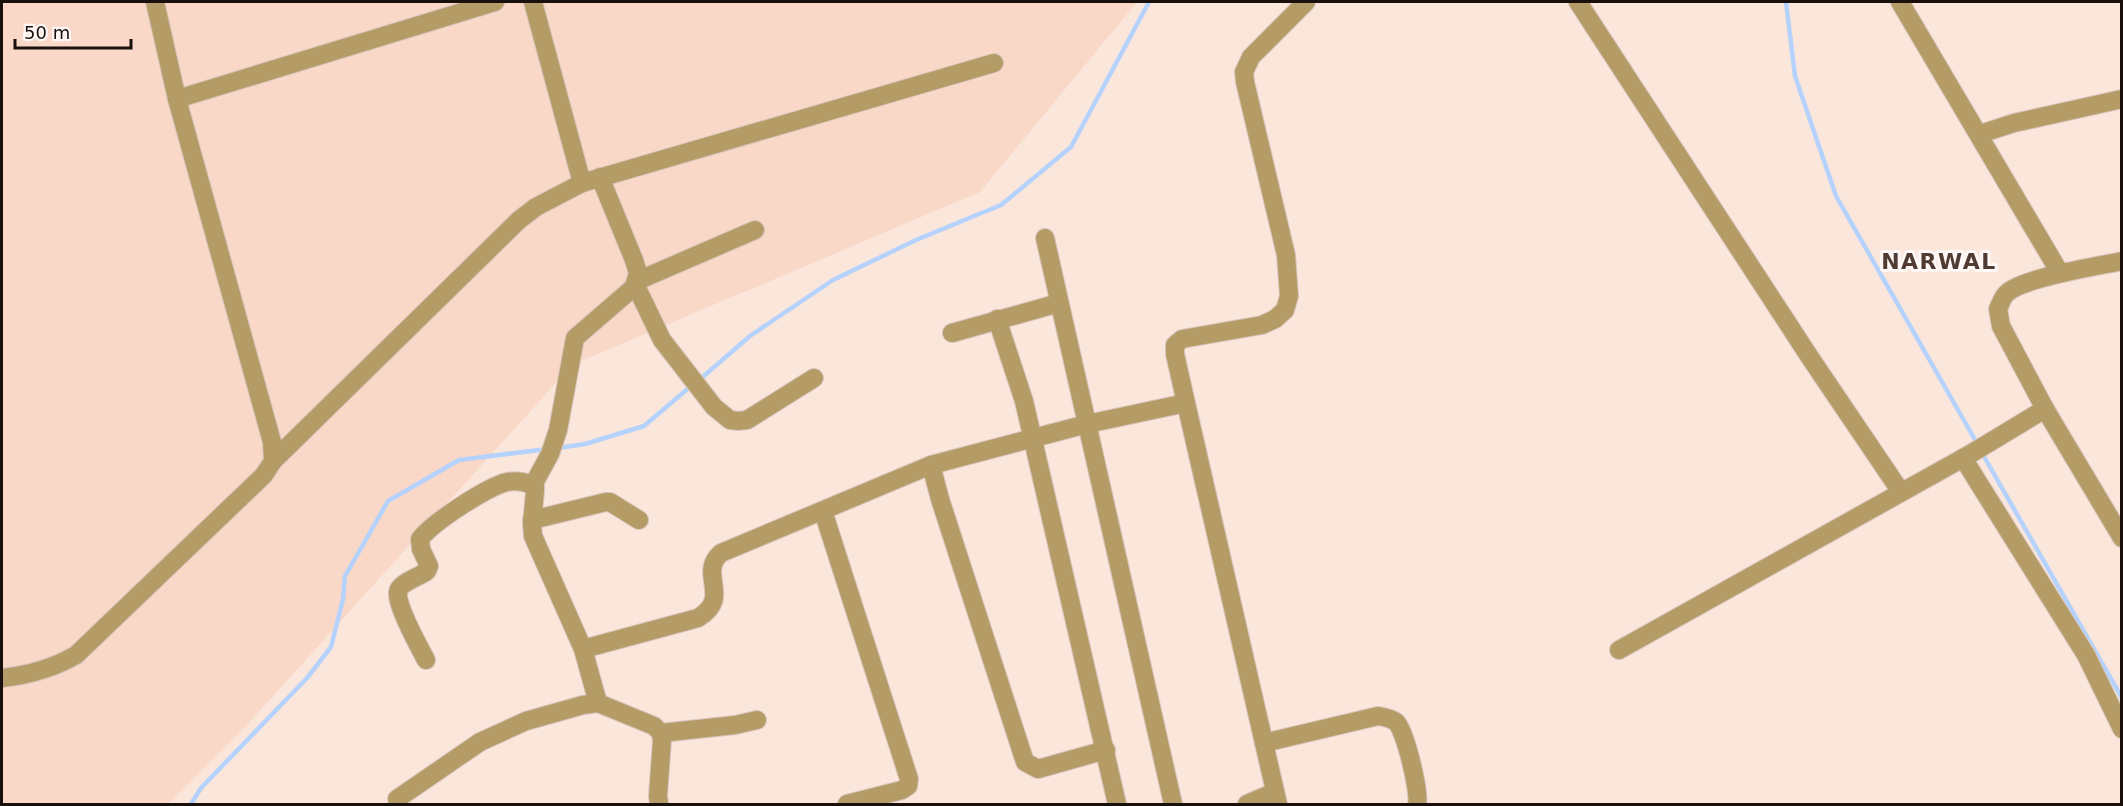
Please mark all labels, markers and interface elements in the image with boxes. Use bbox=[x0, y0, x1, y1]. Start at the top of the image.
scale bar bbox=[15, 12, 130, 50]
text: 50 m bbox=[24, 22, 70, 43]
district label: NARWAL bbox=[1881, 249, 1997, 274]

